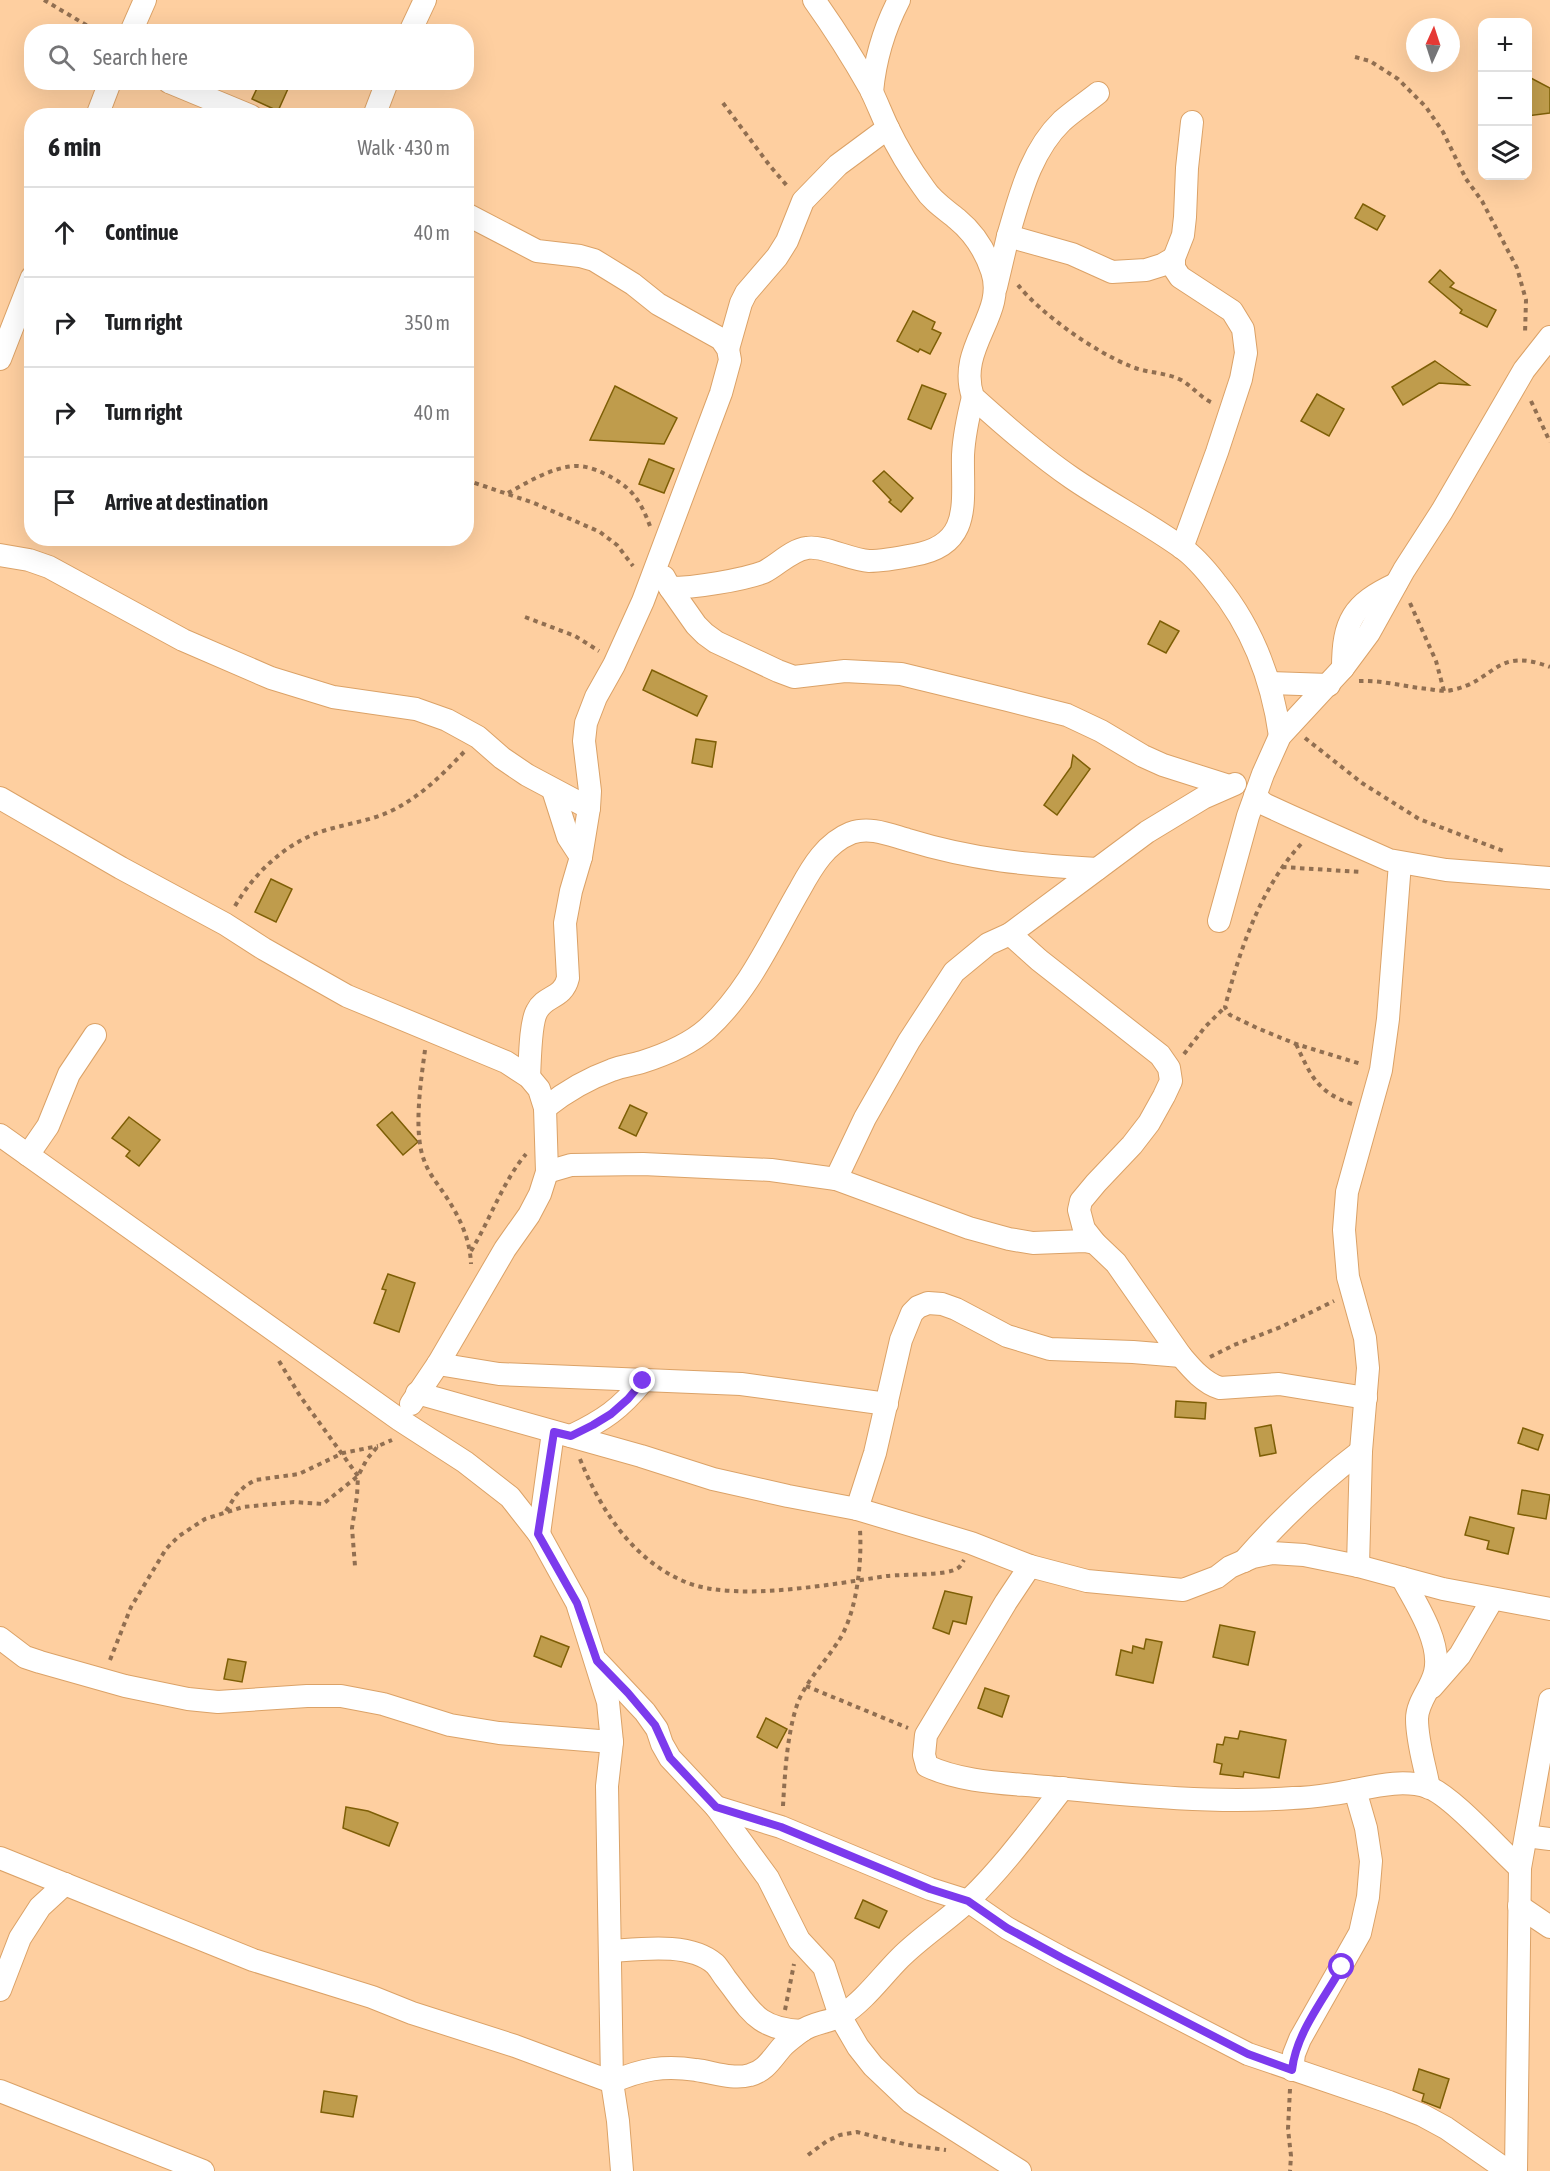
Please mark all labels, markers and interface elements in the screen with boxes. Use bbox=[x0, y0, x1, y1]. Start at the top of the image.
north arrow bbox=[1406, 18, 1460, 72]
map controls bbox=[1478, 18, 1532, 180]
button: + bbox=[1478, 18, 1532, 72]
search box bbox=[24, 24, 474, 90]
icon: search bbox=[45, 41, 78, 74]
text: Search here bbox=[93, 44, 188, 70]
button: − bbox=[1478, 72, 1532, 126]
button: layers bbox=[1478, 126, 1532, 180]
text: 6 min bbox=[48, 132, 101, 162]
text: Walk · 430 m bbox=[358, 136, 450, 159]
icon: ahead bbox=[48, 216, 81, 249]
text: Continue bbox=[105, 219, 179, 245]
text: 40 m bbox=[414, 221, 450, 244]
icon: right bbox=[48, 306, 81, 339]
text: Turn right bbox=[105, 309, 182, 335]
text: 350 m bbox=[405, 311, 450, 334]
icon: right bbox=[48, 396, 81, 429]
text: Turn right bbox=[105, 399, 182, 425]
text: 40 m bbox=[414, 401, 450, 424]
icon: arrive bbox=[48, 486, 81, 519]
text: Arrive at destination bbox=[105, 489, 268, 515]
route end bbox=[629, 1367, 655, 1393]
route start bbox=[1328, 1953, 1354, 1979]

